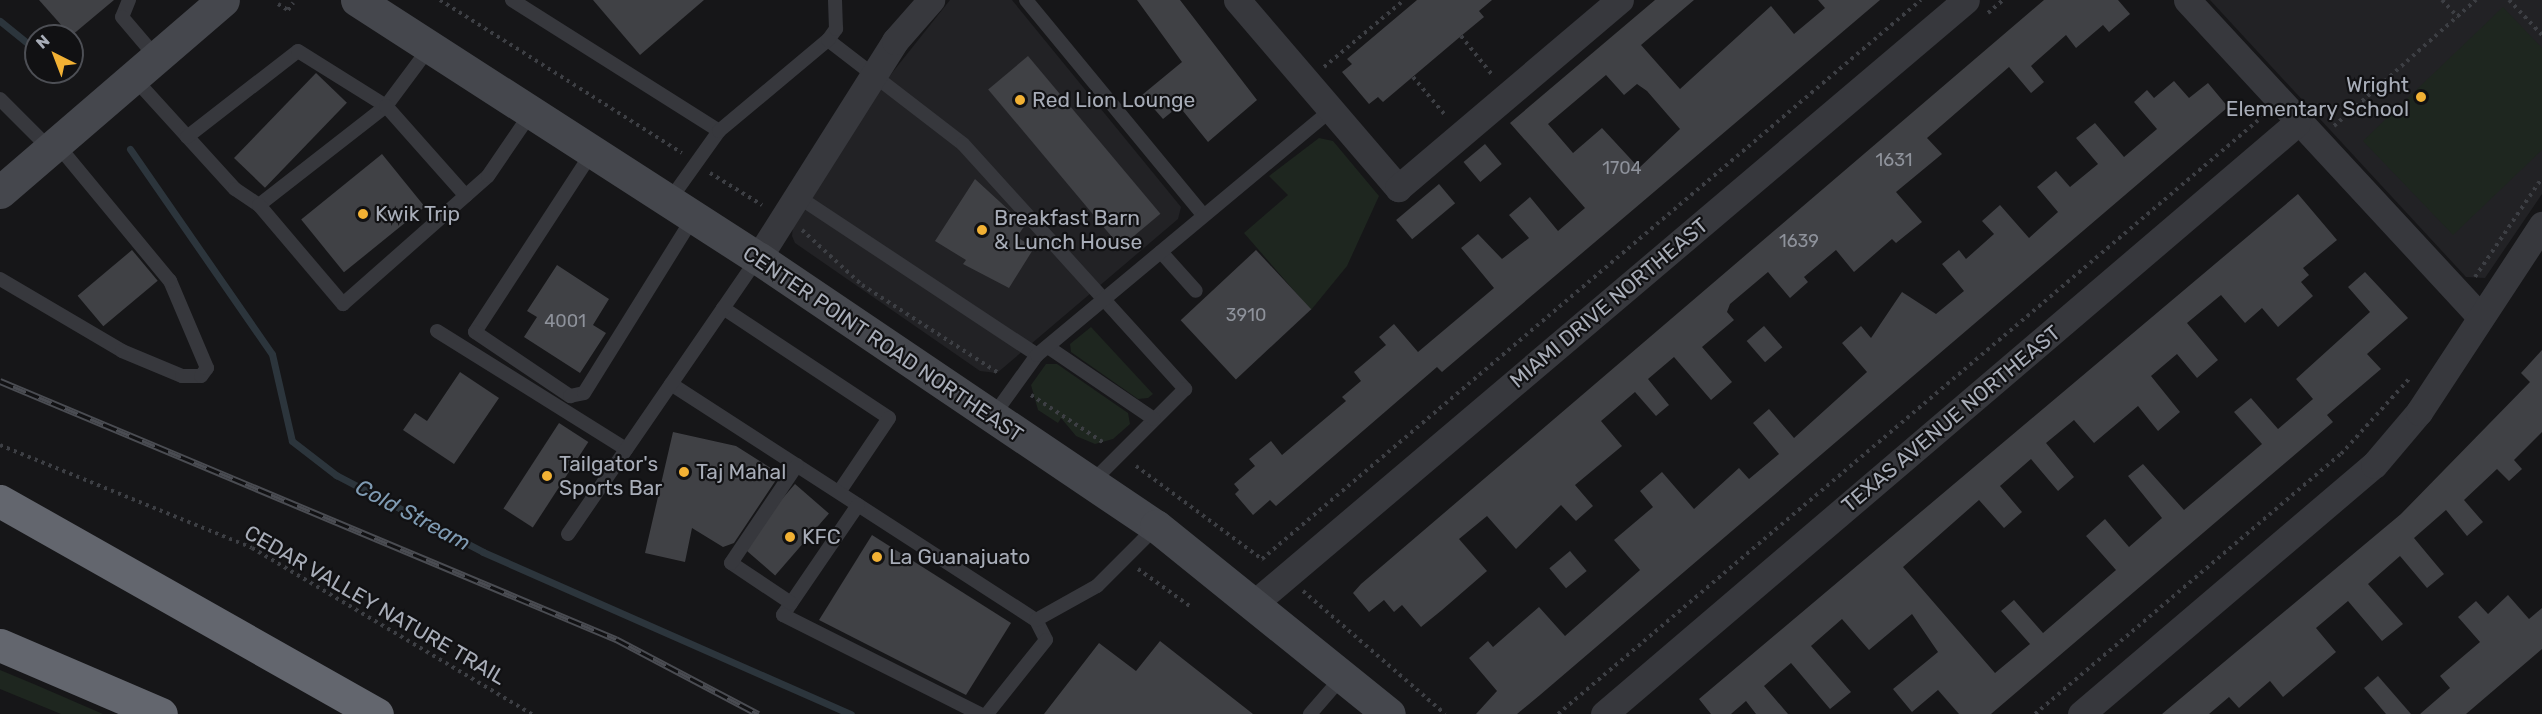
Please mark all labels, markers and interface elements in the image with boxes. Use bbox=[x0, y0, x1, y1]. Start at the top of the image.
north arrow bbox=[24, 24, 84, 84]
text: N bbox=[32, 31, 54, 53]
place label: Wright Elementary School bbox=[2225, 72, 2409, 122]
place label: Red Lion Lounge bbox=[1032, 87, 1195, 113]
marker: Wright Elementary School bbox=[2414, 90, 2428, 104]
marker: Red Lion Lounge bbox=[1013, 93, 1027, 107]
house number: 1631 bbox=[1876, 149, 1912, 171]
house number: 1704 bbox=[1602, 157, 1642, 179]
place label: Kwik Trip bbox=[375, 201, 461, 227]
place label: Breakfast Barn & Lunch House bbox=[994, 205, 1142, 255]
marker: Kwik Trip bbox=[356, 207, 370, 221]
street label: MIAMI DRIVE NORTHEAST bbox=[1505, 213, 1713, 393]
marker: Breakfast Barn & Lunch House bbox=[975, 223, 989, 237]
house number: 1639 bbox=[1779, 230, 1819, 252]
street label: CENTER POINT ROAD NORTHEAST bbox=[738, 240, 1028, 448]
house number: 3910 bbox=[1226, 304, 1266, 326]
house number: 4001 bbox=[544, 310, 586, 332]
street label: TEXAS AVENUE NORTHEAST bbox=[1836, 320, 2066, 518]
place label: Tailgator's Sports Bar bbox=[559, 451, 662, 501]
place label: Taj Mahal bbox=[696, 459, 786, 485]
marker: Taj Mahal bbox=[677, 465, 691, 479]
marker: Tailgator's Sports Bar bbox=[540, 469, 554, 483]
water label: Cold Stream bbox=[351, 474, 475, 556]
street label: CEDAR VALLEY NATURE TRAIL bbox=[239, 519, 511, 691]
place label: KFC bbox=[802, 524, 841, 550]
marker: KFC bbox=[783, 530, 797, 544]
place label: La Guanajuato bbox=[889, 544, 1030, 570]
marker: La Guanajuato bbox=[870, 550, 884, 564]

